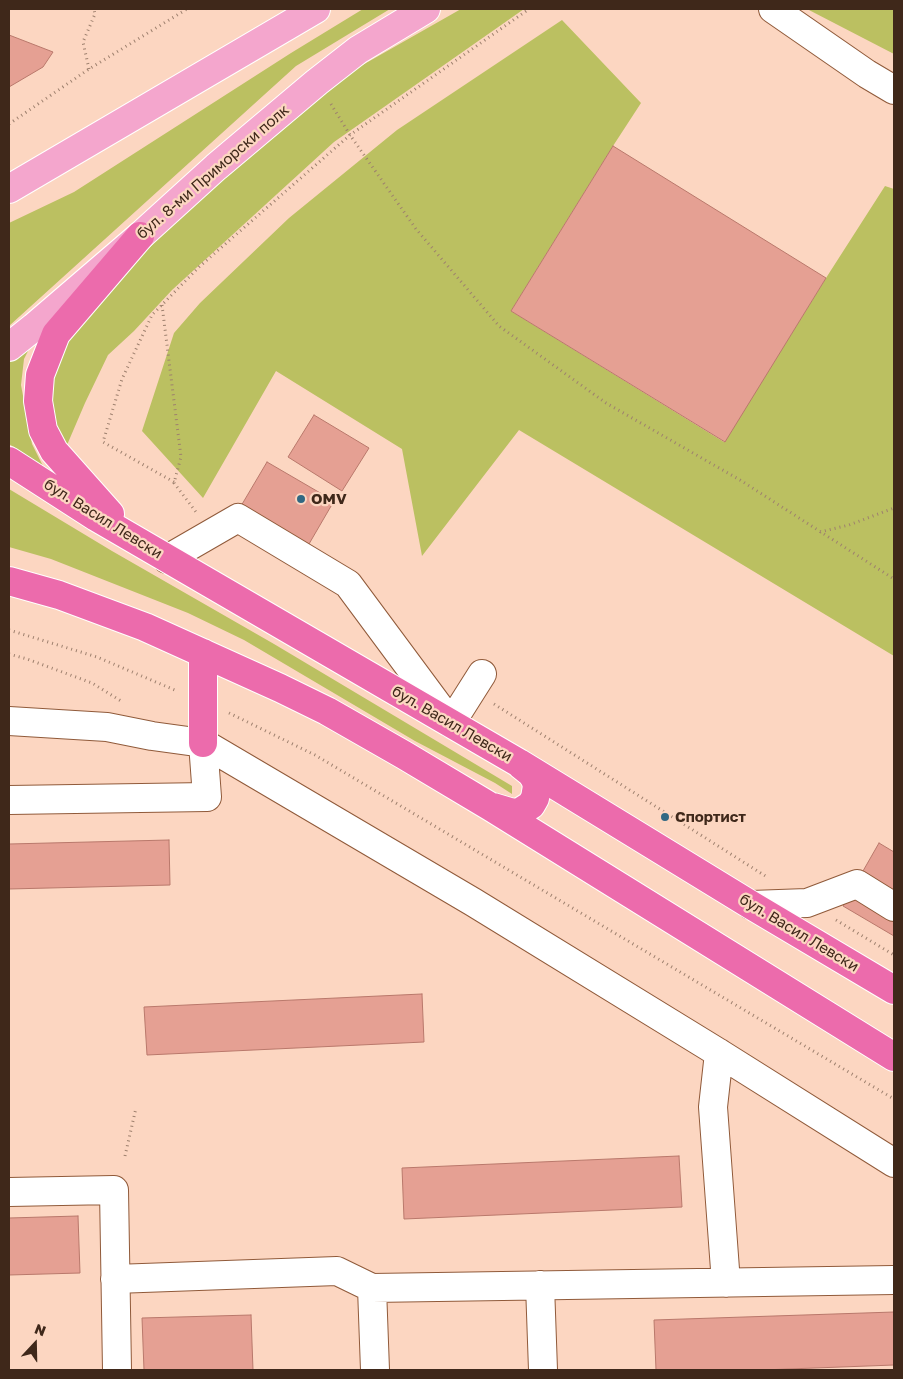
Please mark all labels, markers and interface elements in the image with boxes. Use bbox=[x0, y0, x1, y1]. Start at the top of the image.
street label: бул. 8-ми Приморски полк bbox=[133, 101, 293, 243]
street label: бул. Васил Левски bbox=[41, 475, 165, 563]
place label: OMV bbox=[311, 490, 347, 508]
marker: OMV bbox=[295, 493, 307, 505]
street label: бул. Васил Левски bbox=[389, 682, 515, 766]
place label: Спортист bbox=[675, 808, 746, 826]
marker: Спортист bbox=[659, 811, 671, 823]
street label: бул. Васил Левски bbox=[736, 890, 862, 976]
north arrow bbox=[10, 1319, 60, 1369]
text: N bbox=[33, 1320, 49, 1339]

